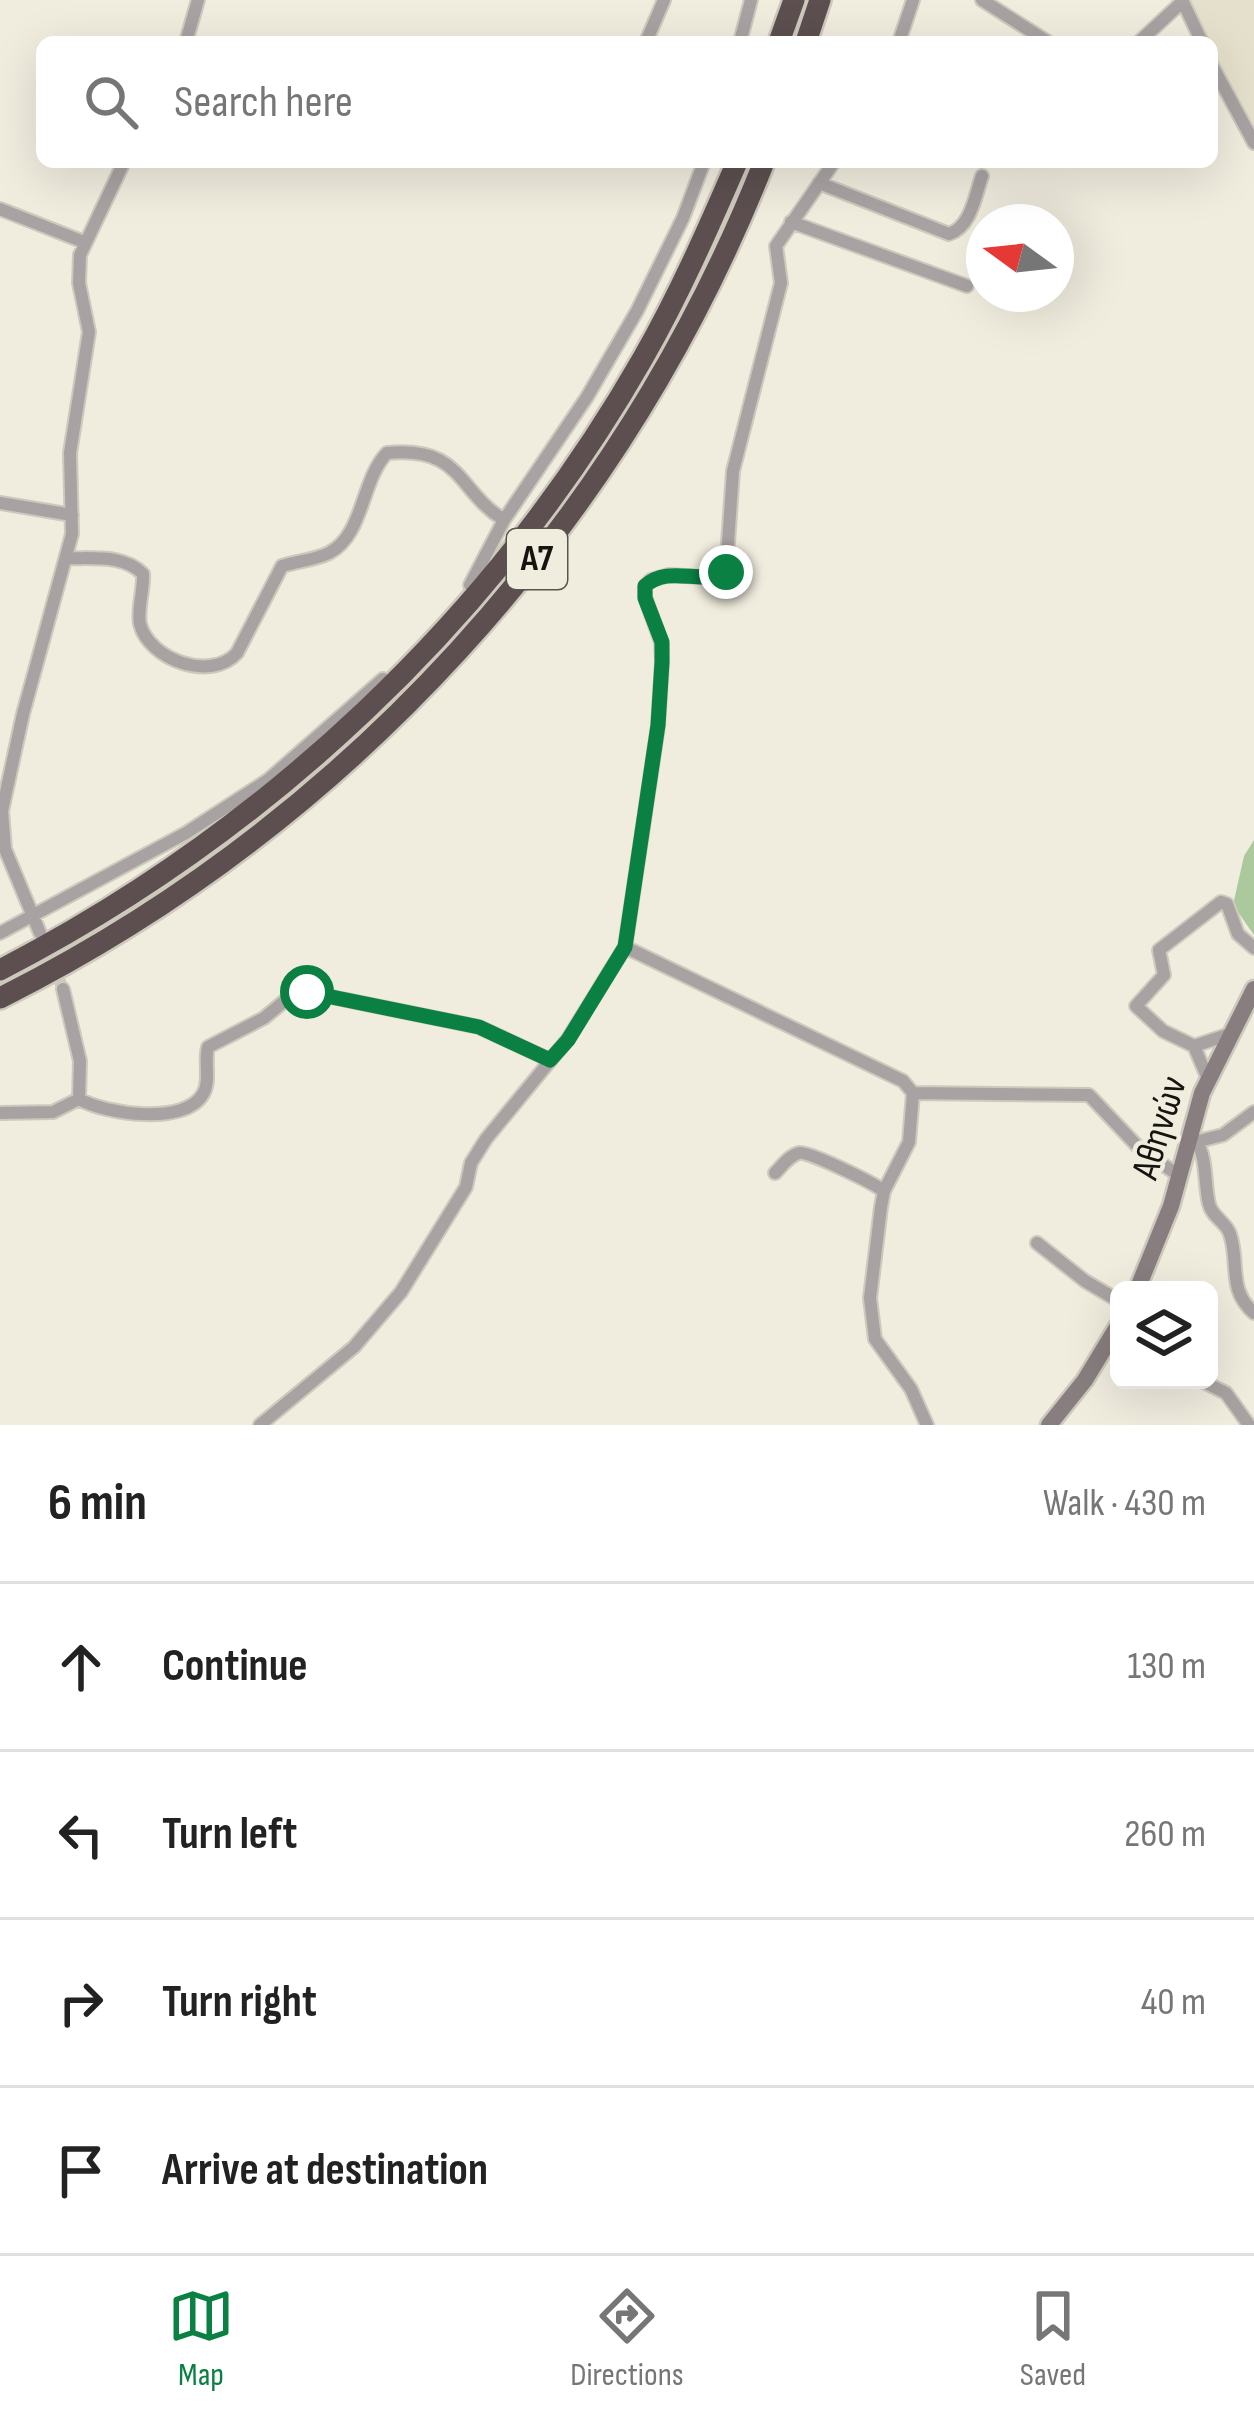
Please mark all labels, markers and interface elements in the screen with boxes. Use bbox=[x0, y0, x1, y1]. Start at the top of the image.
search box bbox=[36, 36, 1218, 168]
icon: search bbox=[78, 69, 144, 135]
text: Search here bbox=[174, 75, 353, 130]
north arrow bbox=[966, 204, 1074, 312]
road number: Α7 bbox=[507, 529, 567, 589]
route end bbox=[699, 545, 753, 599]
route start bbox=[280, 965, 334, 1019]
street label: Αθηνών bbox=[1122, 1071, 1198, 1186]
map controls bbox=[1110, 1281, 1218, 1389]
button: layers bbox=[1110, 1281, 1218, 1389]
text: 6 min bbox=[48, 1473, 147, 1534]
text: Walk · 430 m bbox=[1043, 1480, 1206, 1527]
icon: ahead bbox=[48, 1634, 114, 1700]
text: Continue bbox=[162, 1639, 308, 1694]
text: 130 m bbox=[1127, 1643, 1206, 1690]
icon: left bbox=[48, 1802, 114, 1868]
text: Turn left bbox=[162, 1807, 297, 1862]
text: 260 m bbox=[1124, 1811, 1206, 1858]
icon: right bbox=[48, 1970, 114, 2036]
text: Turn right bbox=[162, 1975, 317, 2030]
text: 40 m bbox=[1141, 1979, 1206, 2026]
icon: arrive bbox=[48, 2138, 114, 2204]
text: Arrive at destination bbox=[162, 2143, 488, 2198]
tab: Map bbox=[168, 2283, 234, 2395]
tab: Directions bbox=[570, 2283, 684, 2395]
tab: Saved bbox=[1020, 2283, 1086, 2395]

